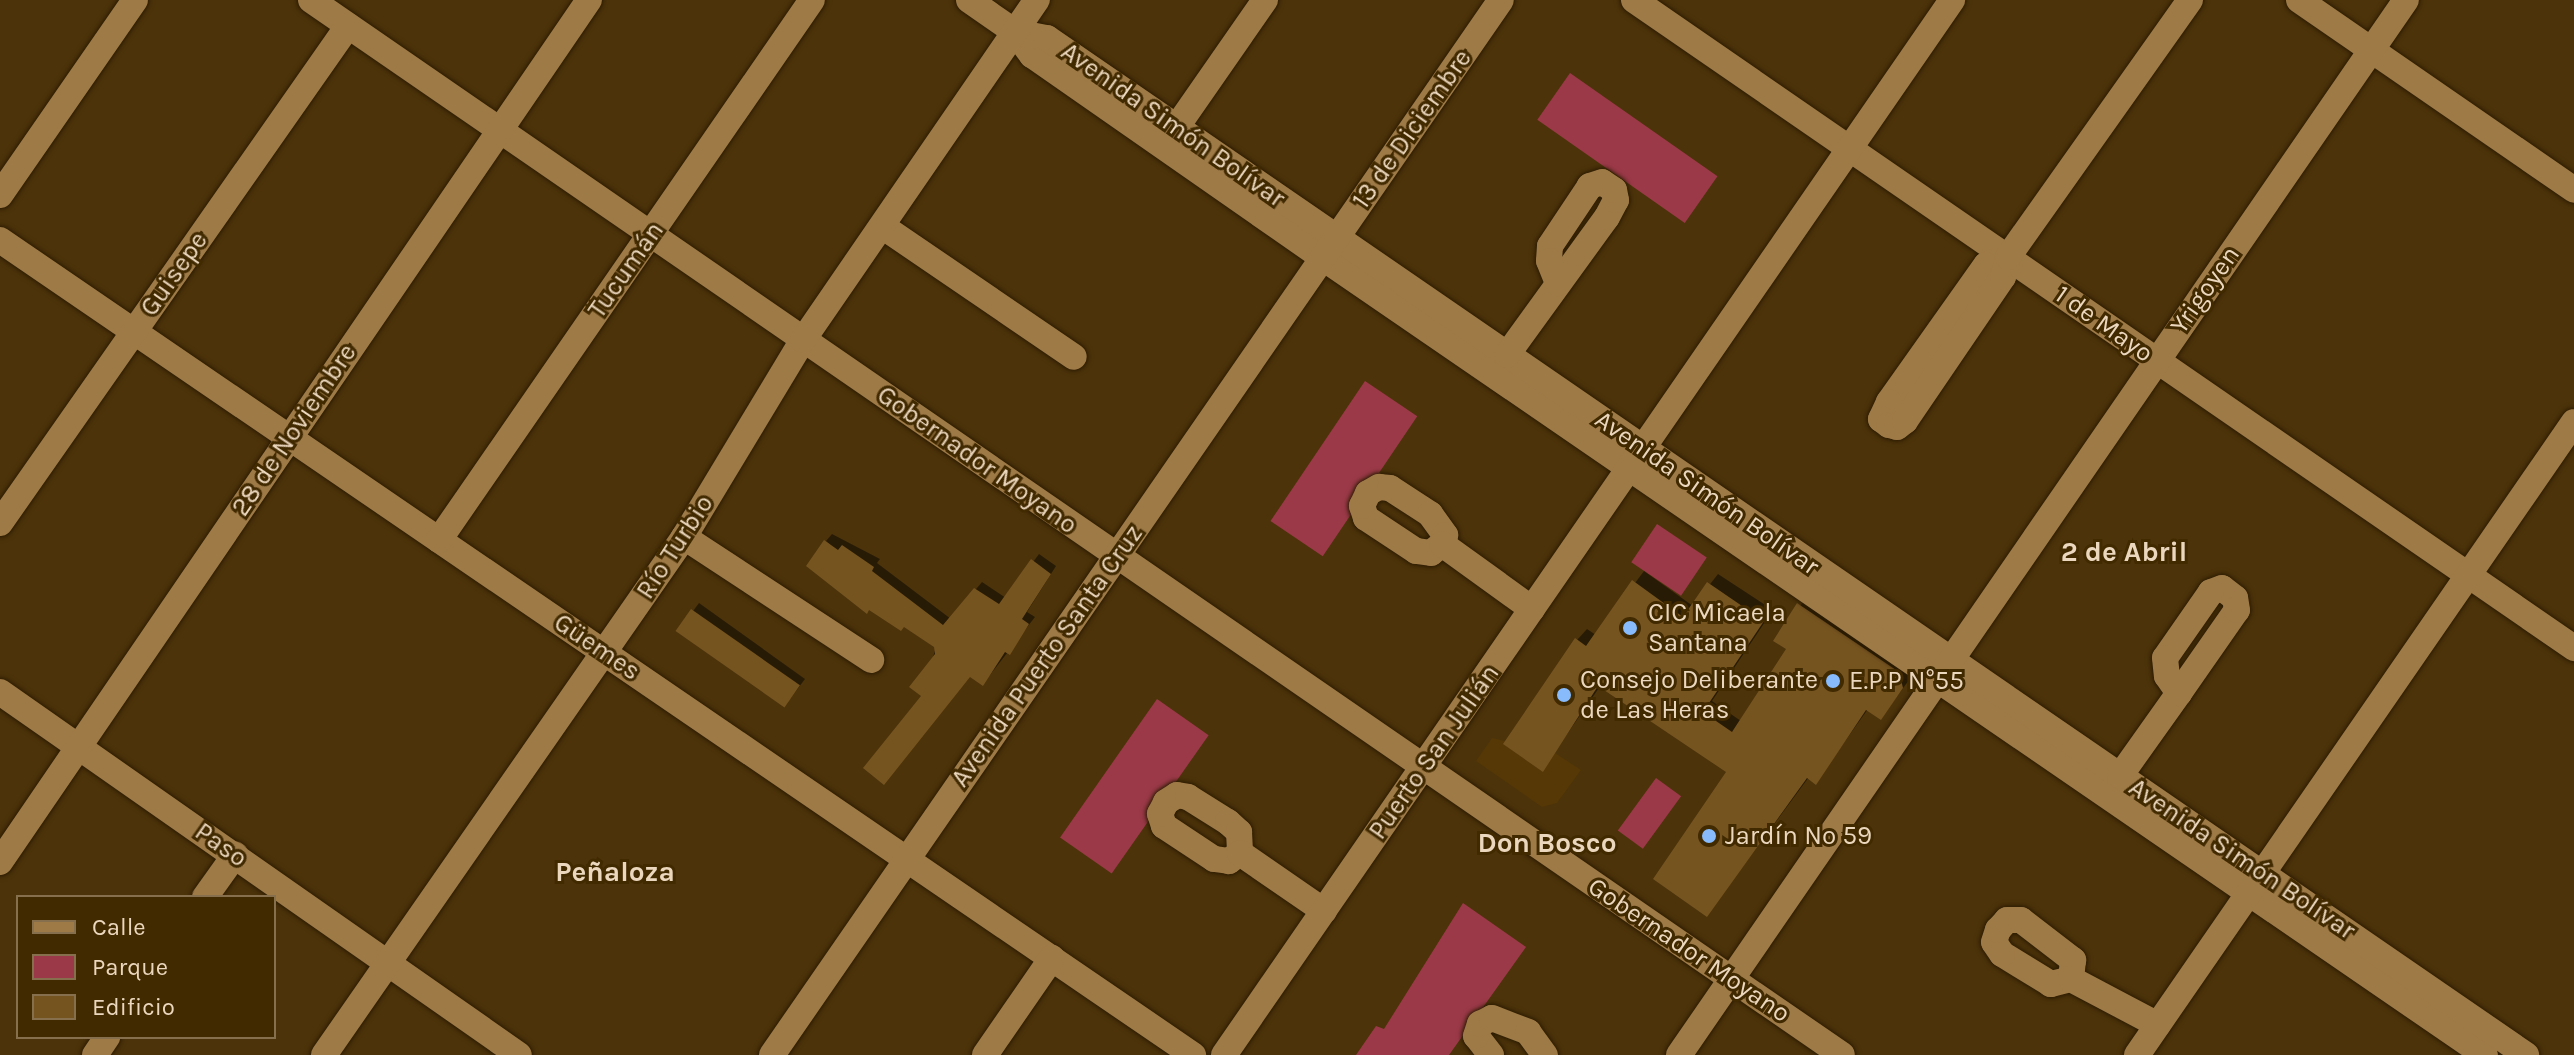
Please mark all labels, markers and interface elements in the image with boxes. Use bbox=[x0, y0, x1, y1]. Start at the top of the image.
street label: Avenida Simón Bolívar bbox=[1055, 36, 1291, 214]
street label: 13 de Diciembre bbox=[1346, 43, 1478, 215]
street label: Tucumán bbox=[582, 216, 670, 324]
street label: Guisepe bbox=[134, 226, 214, 322]
street label: Yrigoyen bbox=[2164, 240, 2246, 340]
street label: 1 de Mayo bbox=[2049, 279, 2159, 369]
street label: 28 de Noviembre bbox=[225, 338, 363, 522]
street label: Gobernador Moyano bbox=[871, 379, 1083, 541]
street label: Avenida Simón Bolívar bbox=[1589, 404, 1825, 582]
street label: Río Turbio bbox=[630, 489, 720, 605]
street label: Avenida Puerto Santa Cruz bbox=[945, 519, 1149, 793]
district label: 2 de Abril bbox=[2061, 535, 2187, 569]
place label: CIC Micaela Santana bbox=[1648, 597, 1786, 658]
street label: Güemes bbox=[548, 607, 646, 687]
marker: CIC Micaela Santana bbox=[1619, 617, 1641, 639]
street label: Puerto San Julián bbox=[1362, 659, 1506, 845]
place label: Consejo Deliberante de Las Heras bbox=[1580, 664, 1818, 726]
place label: E.P.P N°55 bbox=[1849, 665, 1964, 697]
marker: E.P.P N°55 bbox=[1824, 672, 1842, 690]
marker: Consejo Deliberante de Las Heras bbox=[1555, 686, 1573, 704]
street label: Avenida Simón Bolívar bbox=[2123, 772, 2361, 946]
street label: Paso bbox=[189, 816, 253, 874]
place label: Jardín Nº 59 bbox=[1725, 820, 1872, 852]
district label: Don Bosco bbox=[1477, 826, 1617, 860]
marker: Jardín Nº 59 bbox=[1700, 827, 1718, 845]
district label: Peñaloza bbox=[555, 855, 675, 889]
street label: Gobernador Moyano bbox=[1582, 871, 1796, 1029]
legend bbox=[16, 895, 276, 1039]
text: Calle bbox=[92, 913, 146, 941]
text: Parque bbox=[92, 953, 168, 981]
text: Edificio bbox=[92, 993, 175, 1021]

